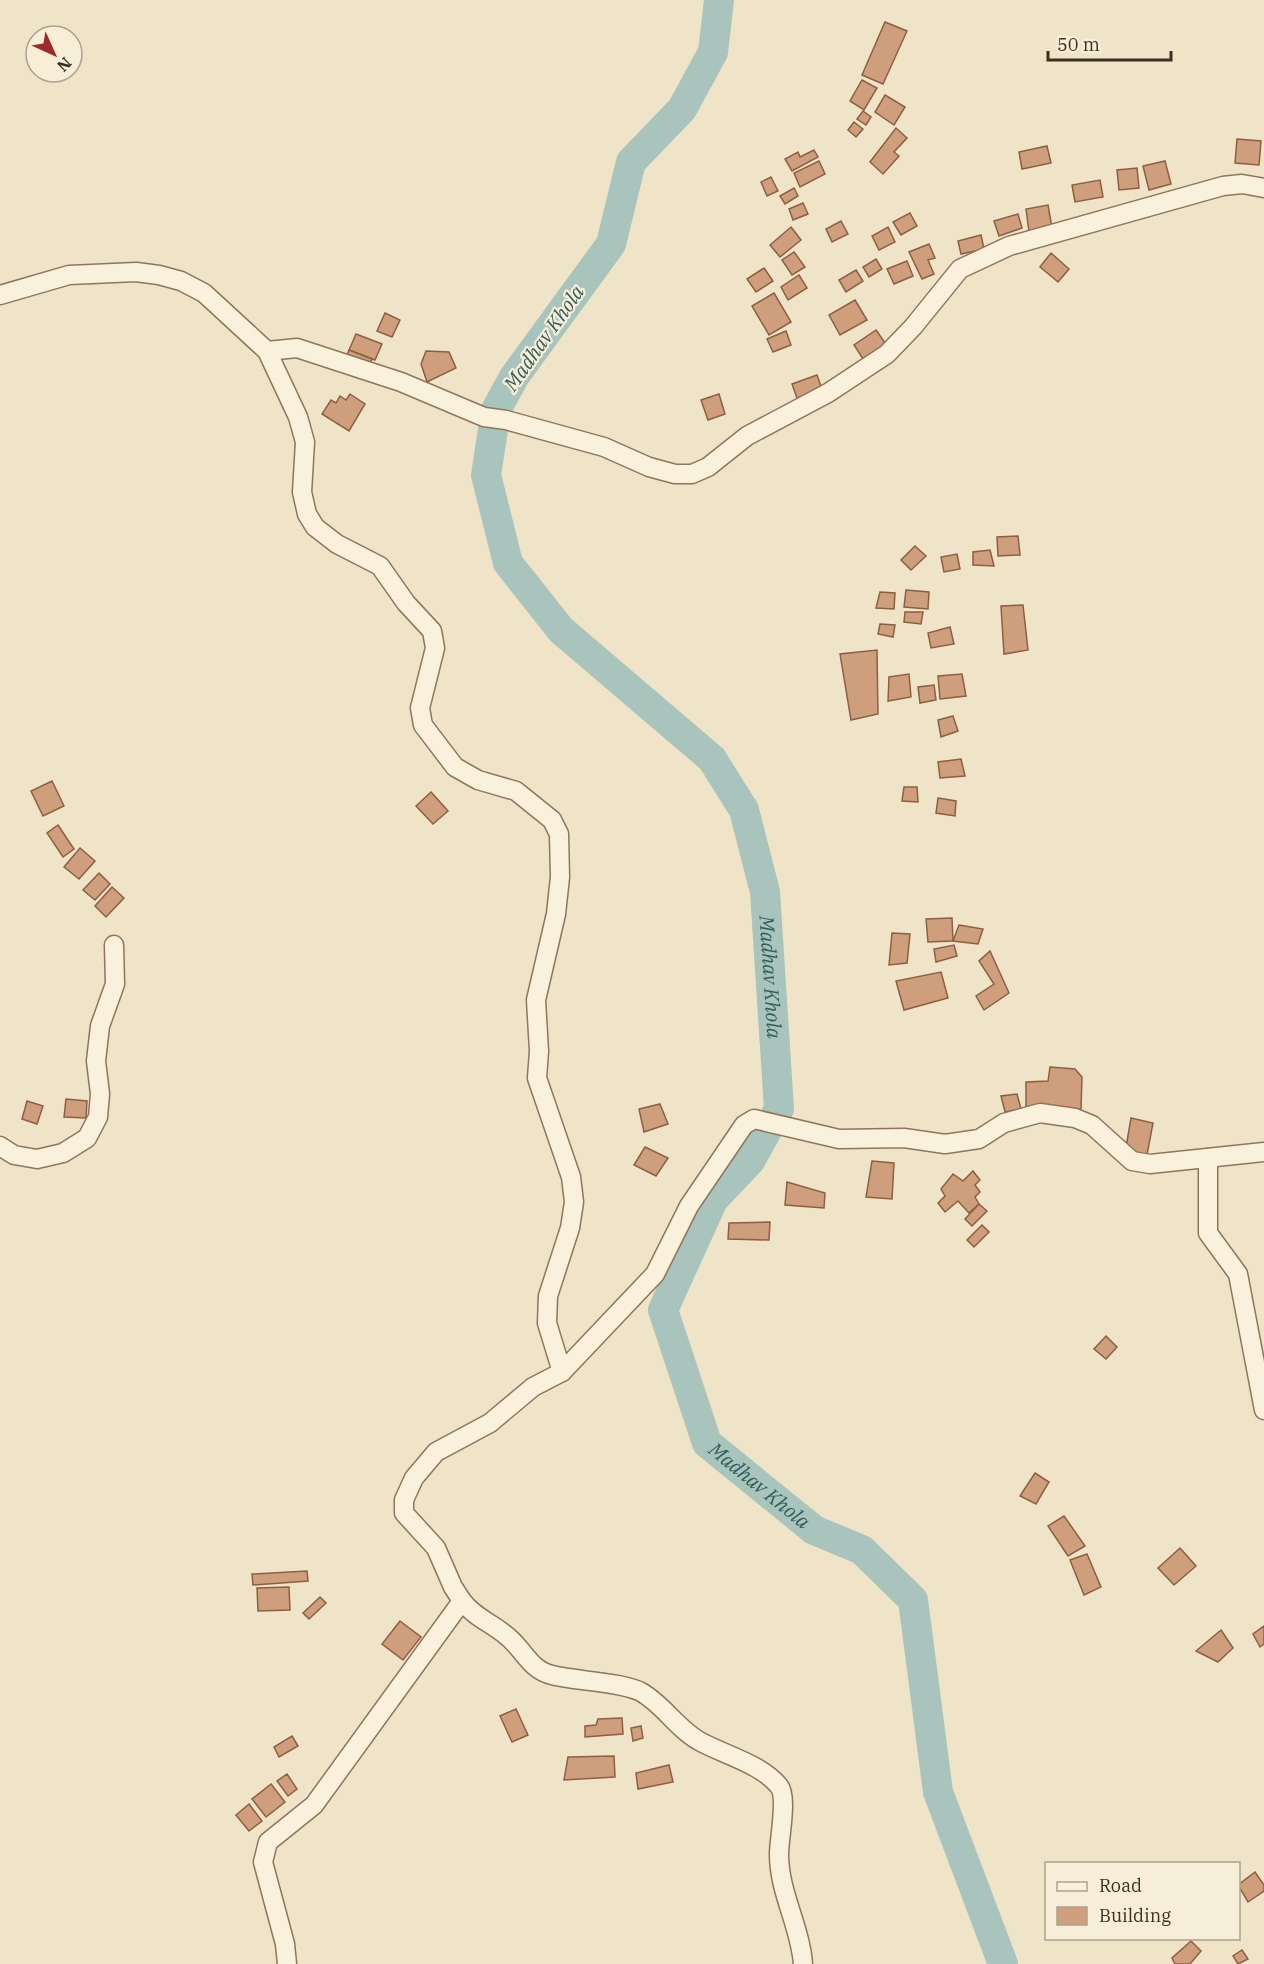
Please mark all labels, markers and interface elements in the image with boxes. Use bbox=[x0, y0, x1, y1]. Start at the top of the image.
north arrow bbox=[24, 24, 84, 84]
scale bar bbox=[1048, 24, 1171, 62]
text: 50 m bbox=[1057, 33, 1100, 56]
text: N bbox=[53, 53, 76, 76]
water label: Madhav Khola bbox=[497, 279, 590, 397]
water label: Madhav Khola bbox=[753, 914, 788, 1040]
water label: Madhav Khola bbox=[703, 1435, 816, 1535]
legend bbox=[1045, 1862, 1240, 1940]
text: Road bbox=[1099, 1874, 1142, 1897]
text: Building bbox=[1099, 1904, 1171, 1927]

